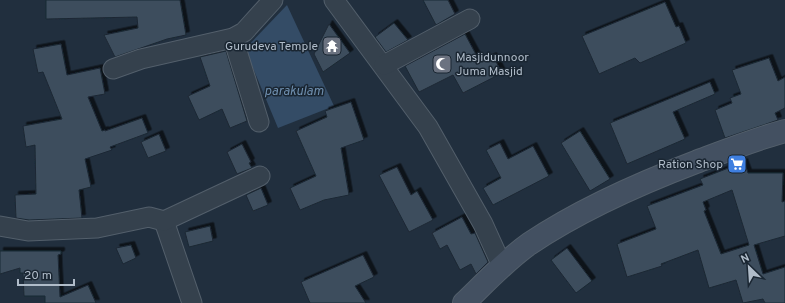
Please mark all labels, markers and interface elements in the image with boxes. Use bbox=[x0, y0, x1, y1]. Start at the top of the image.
temple icon: Gurudeva Temple bbox=[321, 35, 343, 57]
place label: Gurudeva Temple bbox=[225, 39, 318, 55]
place label: Masjidunnoor Juma Masjid bbox=[456, 50, 529, 80]
mosque icon: Masjidunnoor Juma Masjid bbox=[431, 53, 453, 75]
water label: parakulam bbox=[264, 84, 324, 100]
supermarket icon: Ration Shop bbox=[726, 153, 748, 175]
place label: Ration Shop bbox=[658, 157, 723, 173]
north arrow bbox=[729, 247, 769, 287]
text: N bbox=[739, 251, 752, 267]
scale bar bbox=[18, 261, 74, 287]
text: 20 m bbox=[24, 268, 52, 284]

